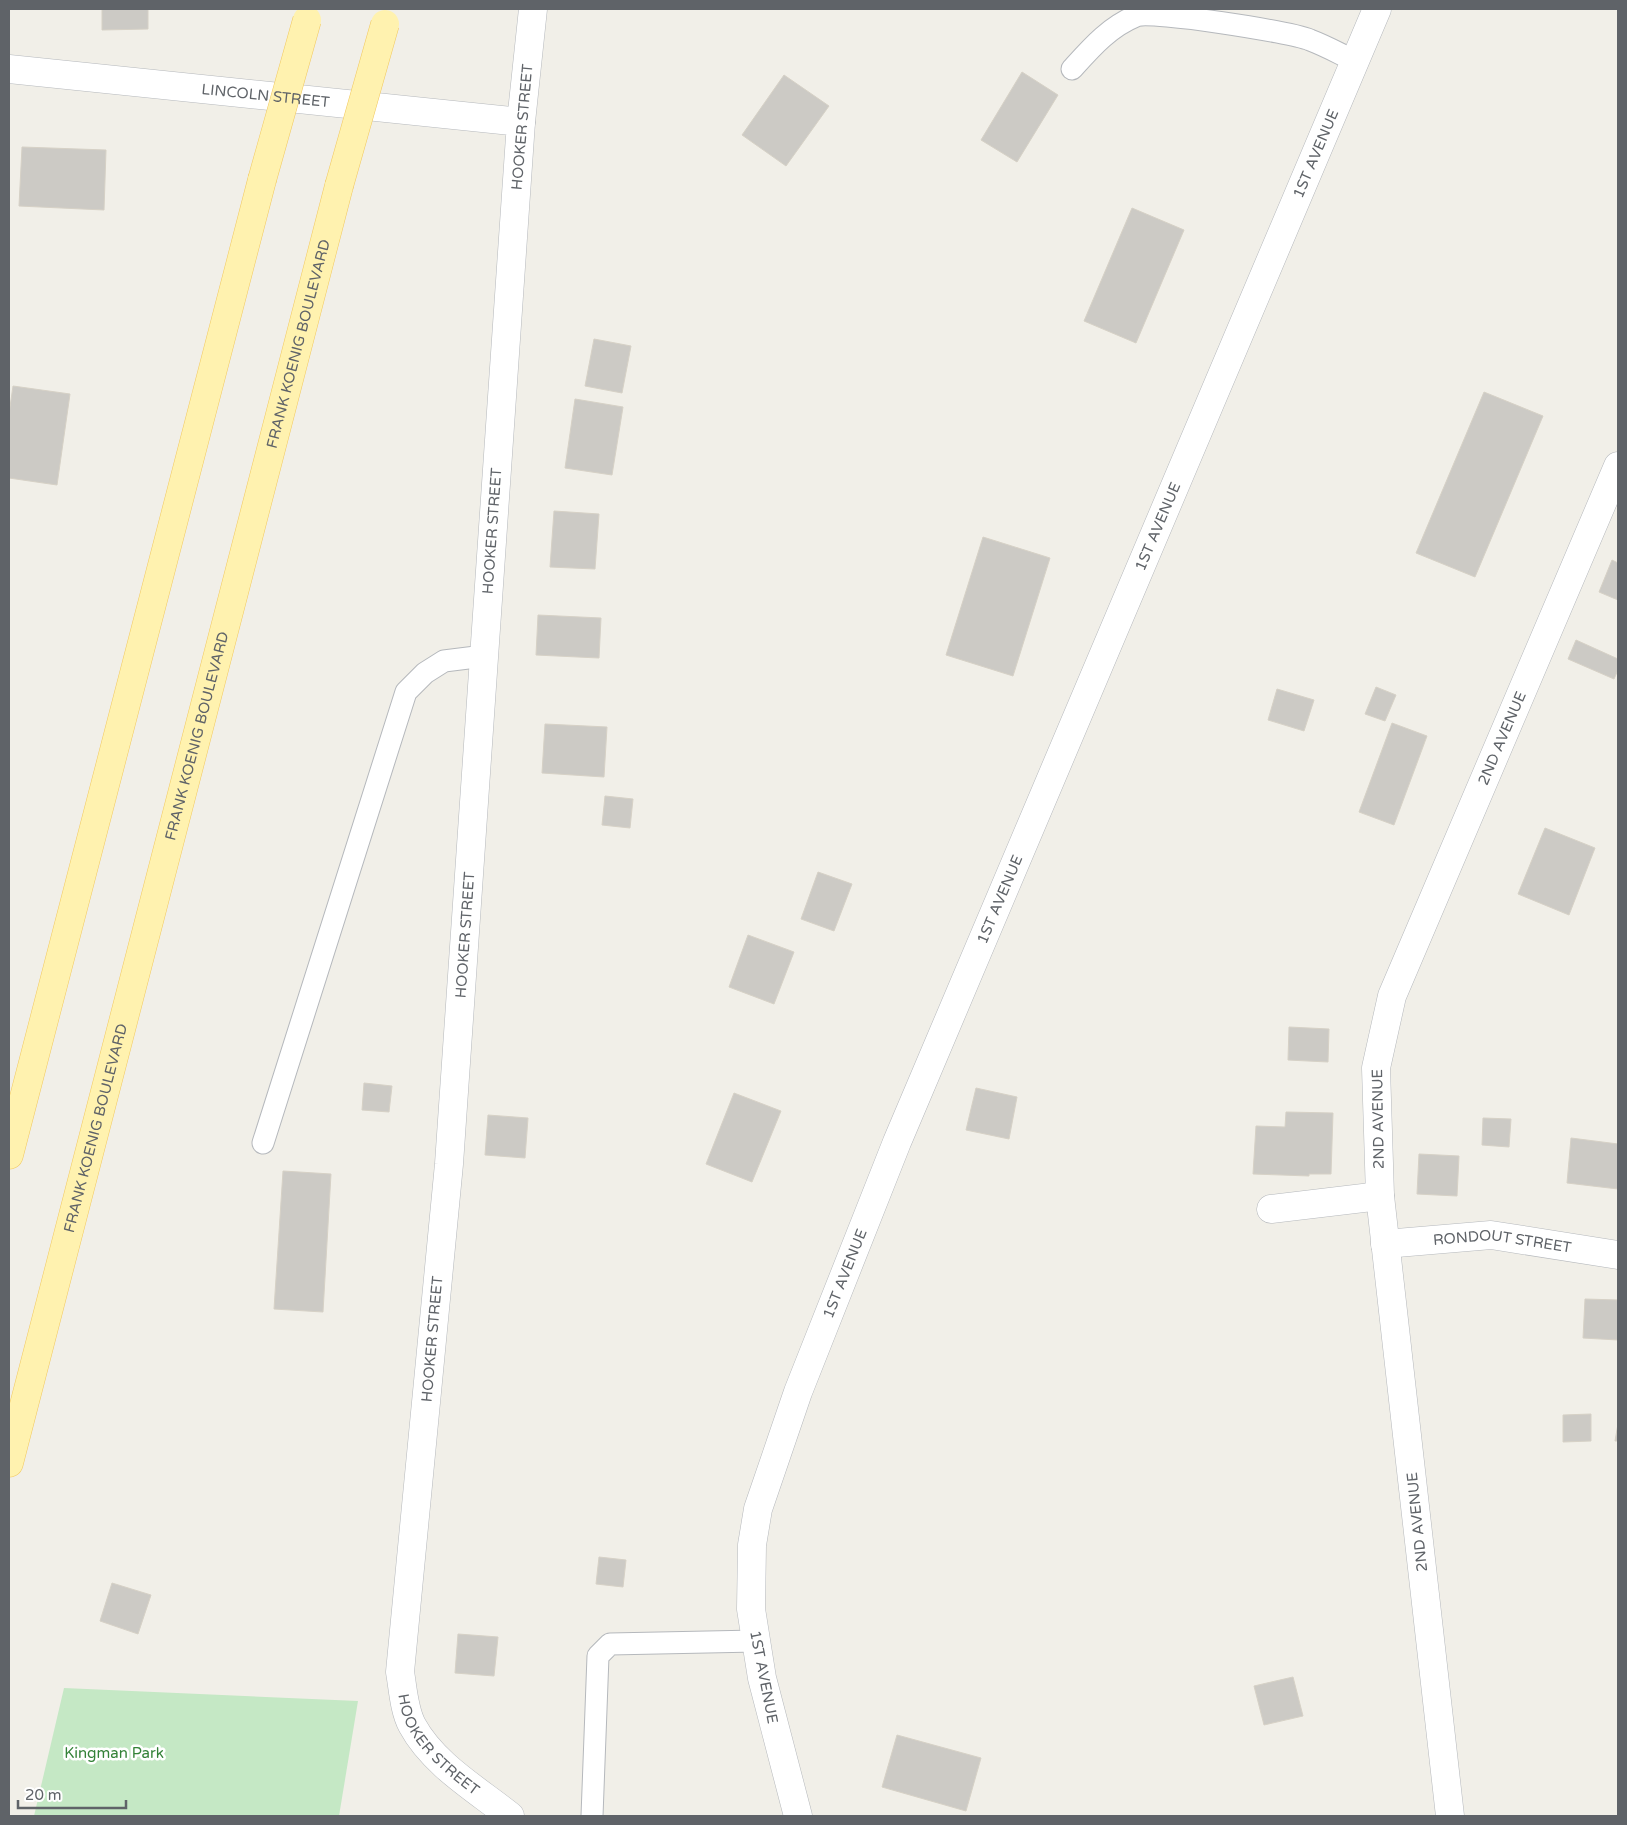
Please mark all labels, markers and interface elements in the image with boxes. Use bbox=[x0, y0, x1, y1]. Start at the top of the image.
street label: HOOKER STREET bbox=[508, 63, 536, 191]
street label: LINCOLN STREET bbox=[201, 80, 331, 111]
street label: 1ST AVENUE bbox=[1289, 106, 1343, 201]
street label: FRANK KOENIG BOULEVARD bbox=[263, 237, 334, 450]
street label: HOOKER STREET bbox=[479, 467, 505, 595]
street label: 1ST AVENUE bbox=[1131, 479, 1185, 574]
street label: FRANK KOENIG BOULEVARD bbox=[161, 630, 233, 842]
street label: 2ND AVENUE bbox=[1474, 689, 1530, 788]
street label: 1ST AVENUE bbox=[973, 852, 1027, 947]
street label: HOOKER STREET bbox=[452, 871, 478, 999]
street label: FRANK KOENIG BOULEVARD bbox=[60, 1022, 131, 1234]
street label: 2ND AVENUE bbox=[1368, 1069, 1388, 1169]
street label: 1ST AVENUE bbox=[819, 1226, 871, 1321]
street label: RONDOUT STREET bbox=[1432, 1226, 1573, 1257]
street label: HOOKER STREET bbox=[418, 1275, 446, 1403]
street label: 2ND AVENUE bbox=[1403, 1471, 1431, 1573]
street label: 1ST AVENUE bbox=[746, 1629, 782, 1725]
street label: HOOKER STREET bbox=[394, 1692, 483, 1799]
park label: Kingman Park bbox=[64, 1744, 164, 1762]
scale bar bbox=[18, 1778, 125, 1810]
text: 20 m bbox=[25, 1786, 62, 1804]

